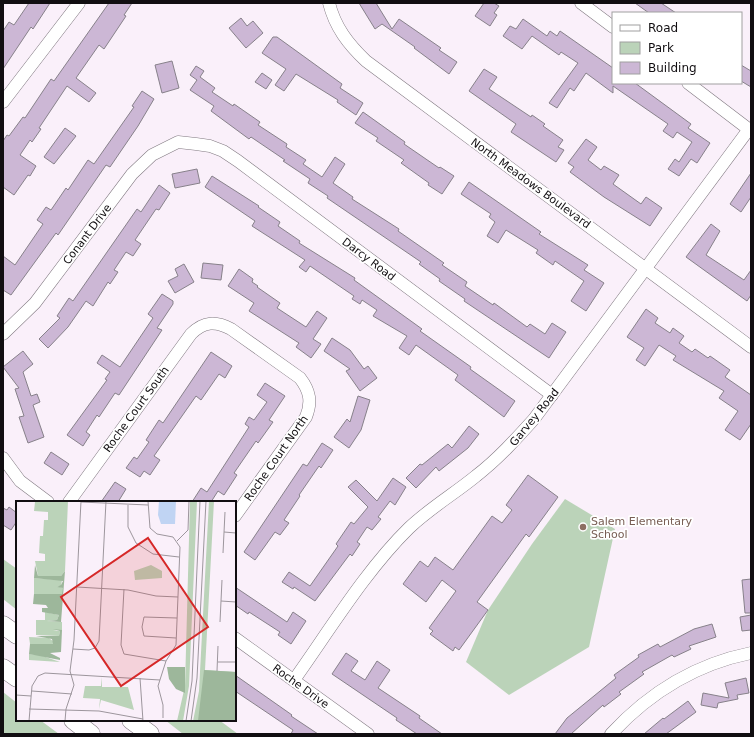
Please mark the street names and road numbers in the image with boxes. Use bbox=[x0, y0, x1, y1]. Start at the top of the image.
street label: North Meadows Boulevard bbox=[468, 136, 593, 231]
street label: Conant Drive bbox=[60, 201, 114, 267]
street label: Darcy Road bbox=[340, 235, 398, 284]
street label: Roche Court South bbox=[101, 364, 172, 455]
street label: Garvey Road bbox=[507, 386, 562, 449]
street label: Roche Court North bbox=[242, 413, 311, 504]
street label: Roche Drive bbox=[270, 662, 332, 711]

